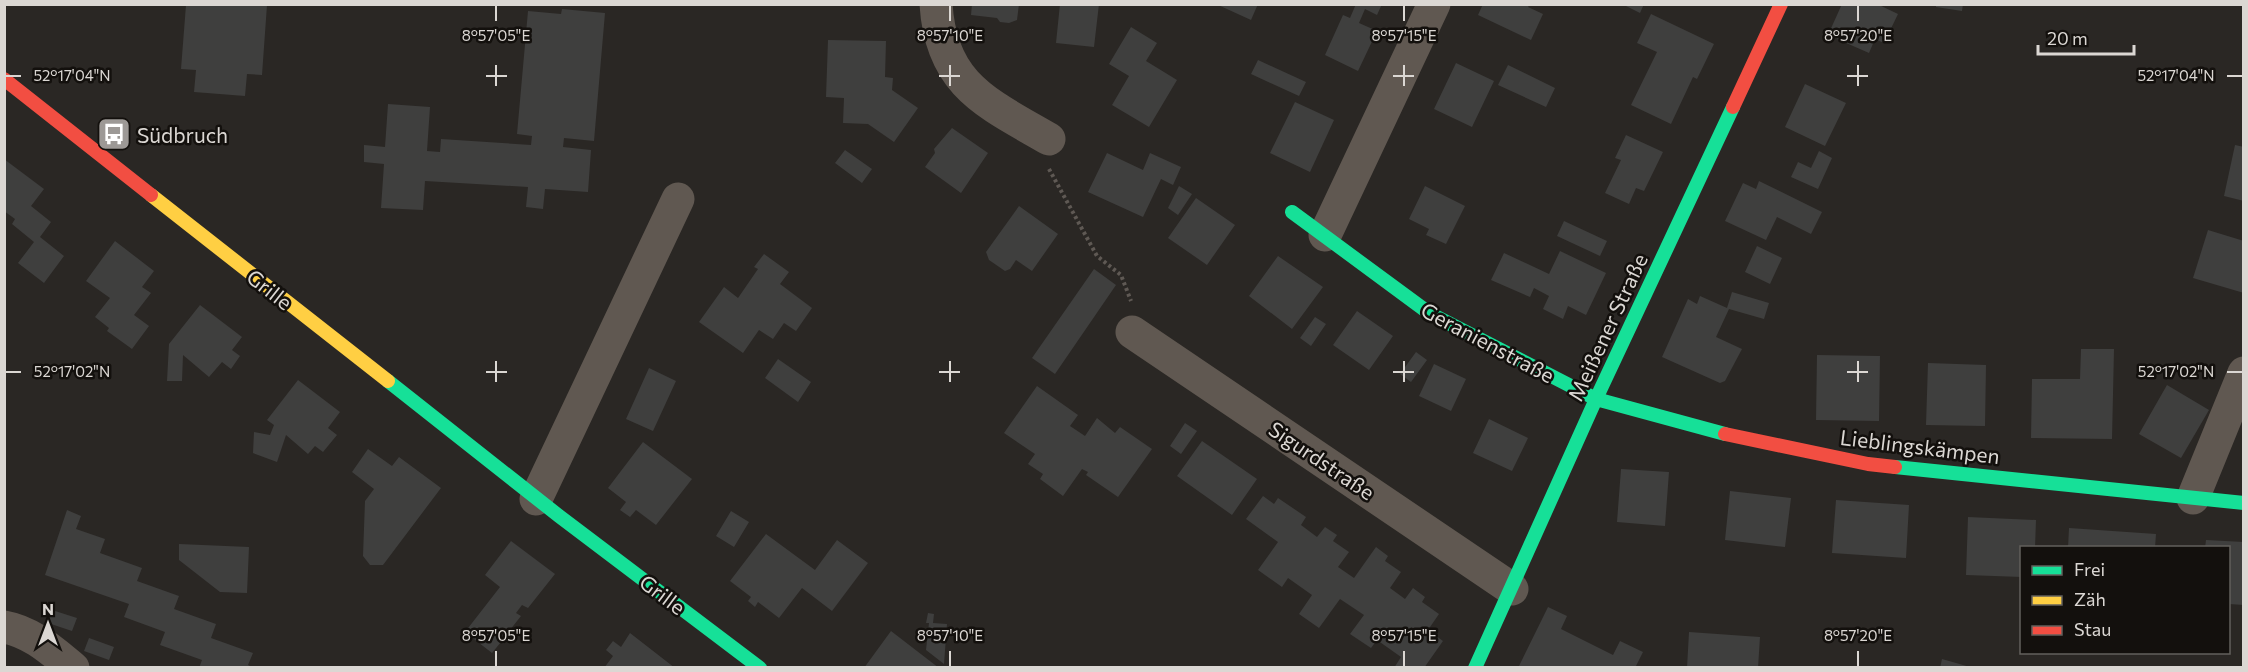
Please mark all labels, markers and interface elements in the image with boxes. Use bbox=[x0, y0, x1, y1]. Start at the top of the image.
scale bar bbox=[2038, 18, 2134, 56]
text: 8°57'05"E bbox=[462, 26, 530, 44]
text: 8°57'10"E bbox=[917, 26, 983, 44]
text: 8°57'15"E bbox=[1371, 26, 1437, 44]
text: 8°57'20"E bbox=[1824, 26, 1892, 44]
text: 20 m bbox=[2047, 27, 2088, 49]
text: 52°17'04"N bbox=[33, 66, 111, 84]
text: 52°17'04"N bbox=[2137, 66, 2215, 84]
bus stop icon: Südbruch bbox=[96, 116, 132, 152]
place label: Südbruch bbox=[137, 122, 228, 147]
street label: Meißener Straße bbox=[1562, 249, 1652, 405]
street label: Grille bbox=[242, 263, 298, 315]
street label: Geranienstraße bbox=[1417, 296, 1559, 388]
text: 52°17'02"N bbox=[34, 362, 110, 380]
text: 52°17'02"N bbox=[2138, 362, 2214, 380]
street label: Sigurdstraße bbox=[1264, 416, 1380, 504]
street label: Lieblingskämpen bbox=[1839, 424, 2001, 468]
legend bbox=[2020, 546, 2230, 654]
text: Frei bbox=[2074, 558, 2105, 580]
street label: Grille bbox=[635, 569, 691, 619]
text: Zäh bbox=[2074, 588, 2106, 610]
north arrow bbox=[18, 594, 78, 654]
text: N bbox=[42, 599, 54, 618]
text: Stau bbox=[2074, 618, 2111, 640]
text: 8°57'05"E bbox=[462, 626, 530, 644]
text: 8°57'10"E bbox=[917, 626, 983, 644]
text: 8°57'15"E bbox=[1371, 626, 1437, 644]
text: 8°57'20"E bbox=[1824, 626, 1892, 644]

